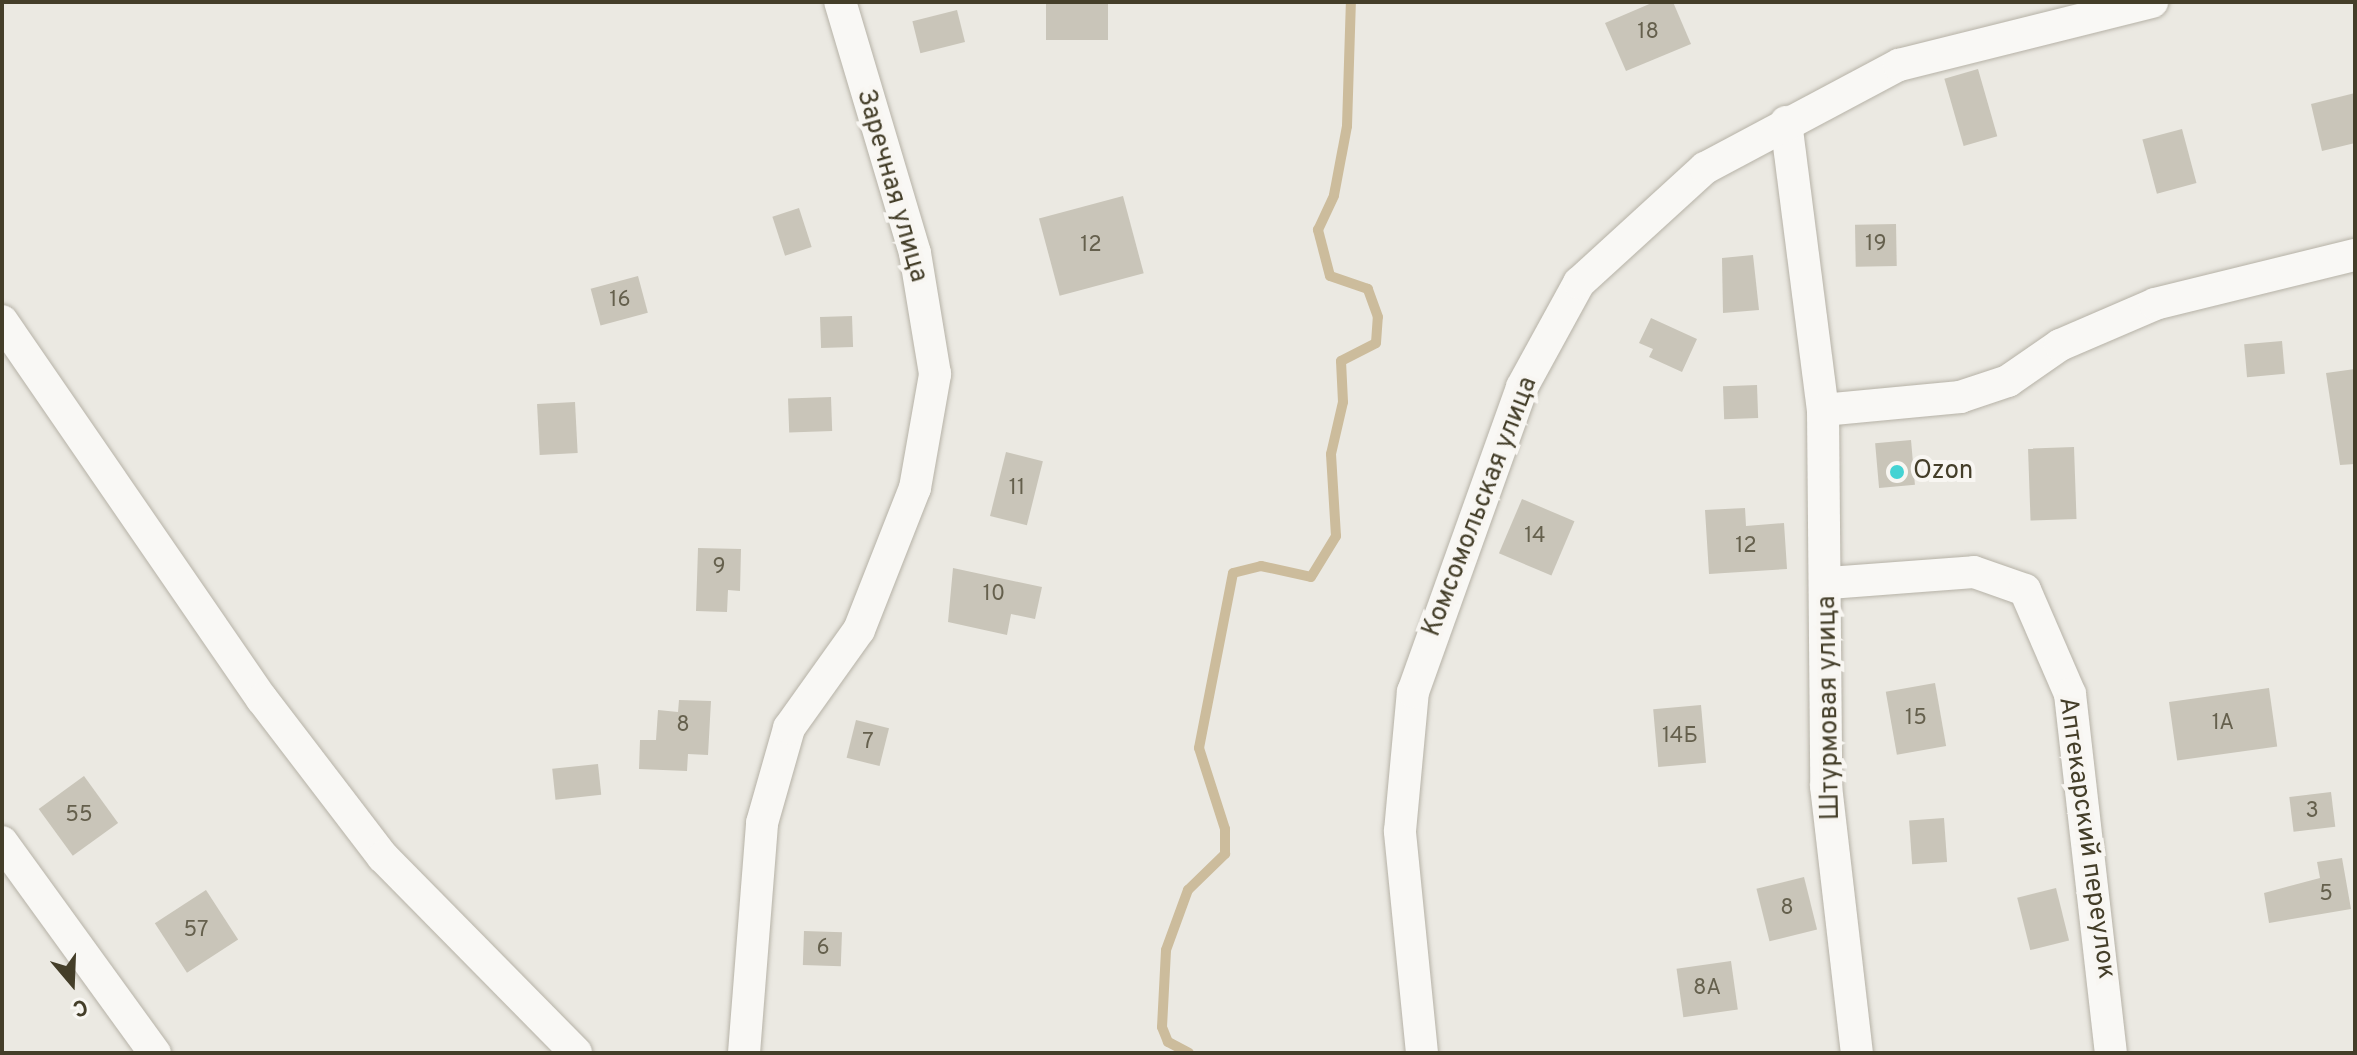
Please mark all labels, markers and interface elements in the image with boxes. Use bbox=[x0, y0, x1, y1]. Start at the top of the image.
house number: 18 bbox=[1637, 20, 1659, 46]
street label: Заречная улица bbox=[849, 86, 933, 286]
house number: 19 bbox=[1865, 232, 1887, 258]
house number: 12 bbox=[1080, 233, 1102, 259]
house number: 16 bbox=[609, 288, 631, 314]
street label: Комсомольская улица bbox=[1417, 373, 1545, 641]
place label: Ozon bbox=[1913, 456, 1973, 488]
marker: Ozon bbox=[1888, 463, 1906, 481]
house number: 11 bbox=[1009, 476, 1025, 502]
house number: 14 bbox=[1524, 524, 1546, 550]
house number: 12 bbox=[1735, 534, 1757, 560]
house number: 9 bbox=[712, 555, 726, 581]
house number: 10 bbox=[983, 582, 1005, 608]
street label: Штурмовая улица bbox=[1812, 595, 1848, 821]
street label: Аптекарский переулок bbox=[2051, 695, 2121, 981]
house number: 15 bbox=[1905, 706, 1927, 732]
house number: 1А bbox=[2212, 711, 2234, 737]
house number: 8 bbox=[676, 713, 690, 739]
house number: 14Б bbox=[1662, 724, 1698, 750]
house number: 7 bbox=[862, 730, 874, 756]
house number: 3 bbox=[2305, 799, 2319, 825]
house number: 55 bbox=[65, 803, 93, 829]
house number: 5 bbox=[2319, 882, 2333, 908]
house number: 8 bbox=[1780, 896, 1794, 922]
house number: 57 bbox=[184, 918, 208, 944]
house number: 6 bbox=[816, 936, 830, 962]
north arrow bbox=[32, 943, 112, 1023]
house number: 8А bbox=[1693, 976, 1721, 1002]
text: С bbox=[69, 991, 91, 1021]

